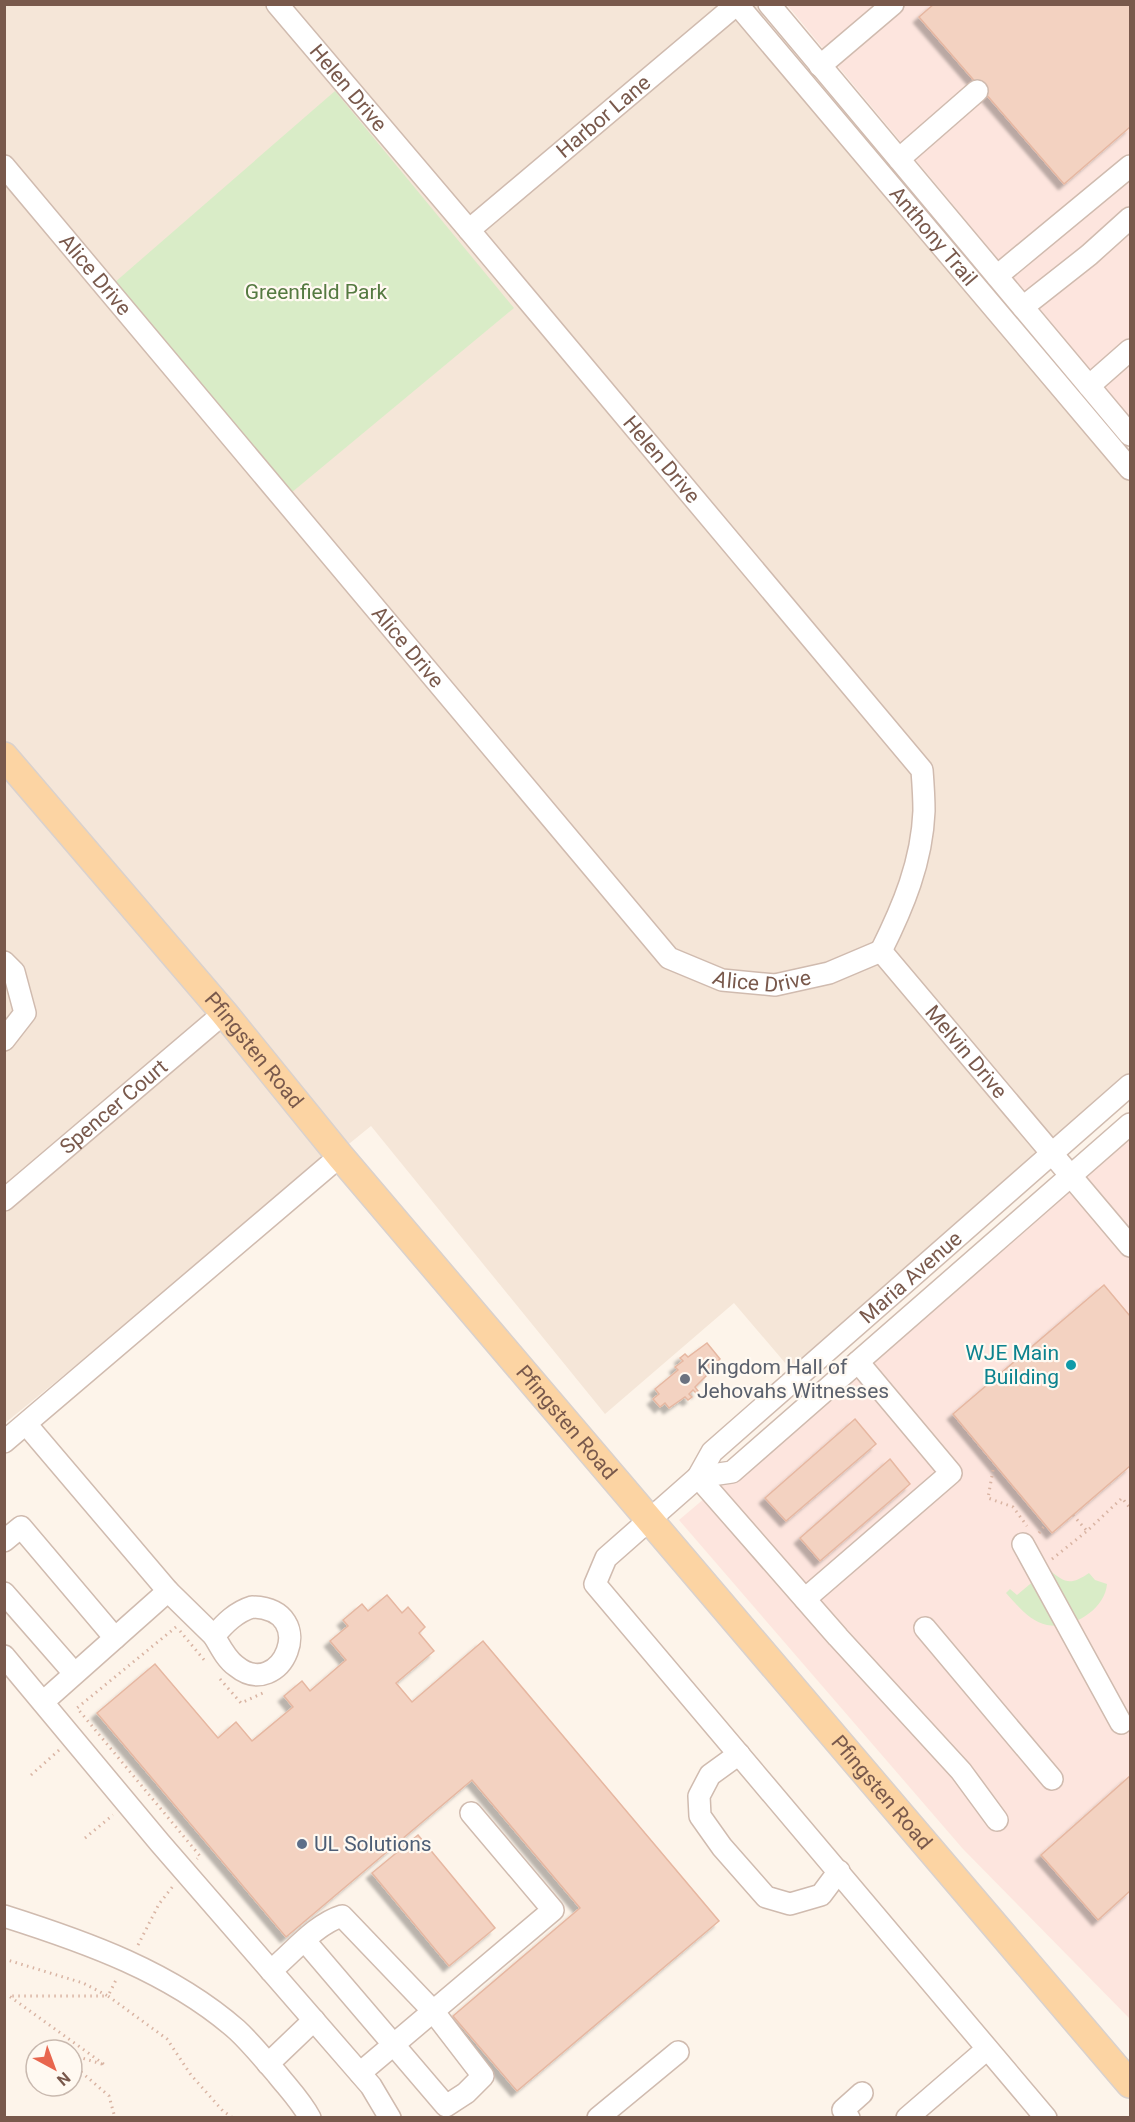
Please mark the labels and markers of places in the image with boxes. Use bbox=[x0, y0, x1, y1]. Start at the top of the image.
place label: WJE Main Building bbox=[965, 1341, 1059, 1389]
place label: Kingdom Hall of Jehovahs Witnesses bbox=[697, 1355, 889, 1403]
marker: WJE Main Building bbox=[1064, 1358, 1078, 1372]
marker: Kingdom Hall of Jehovahs Witnesses bbox=[678, 1372, 692, 1386]
place label: UL Solutions bbox=[314, 1832, 432, 1856]
marker: UL Solutions bbox=[295, 1837, 309, 1851]

